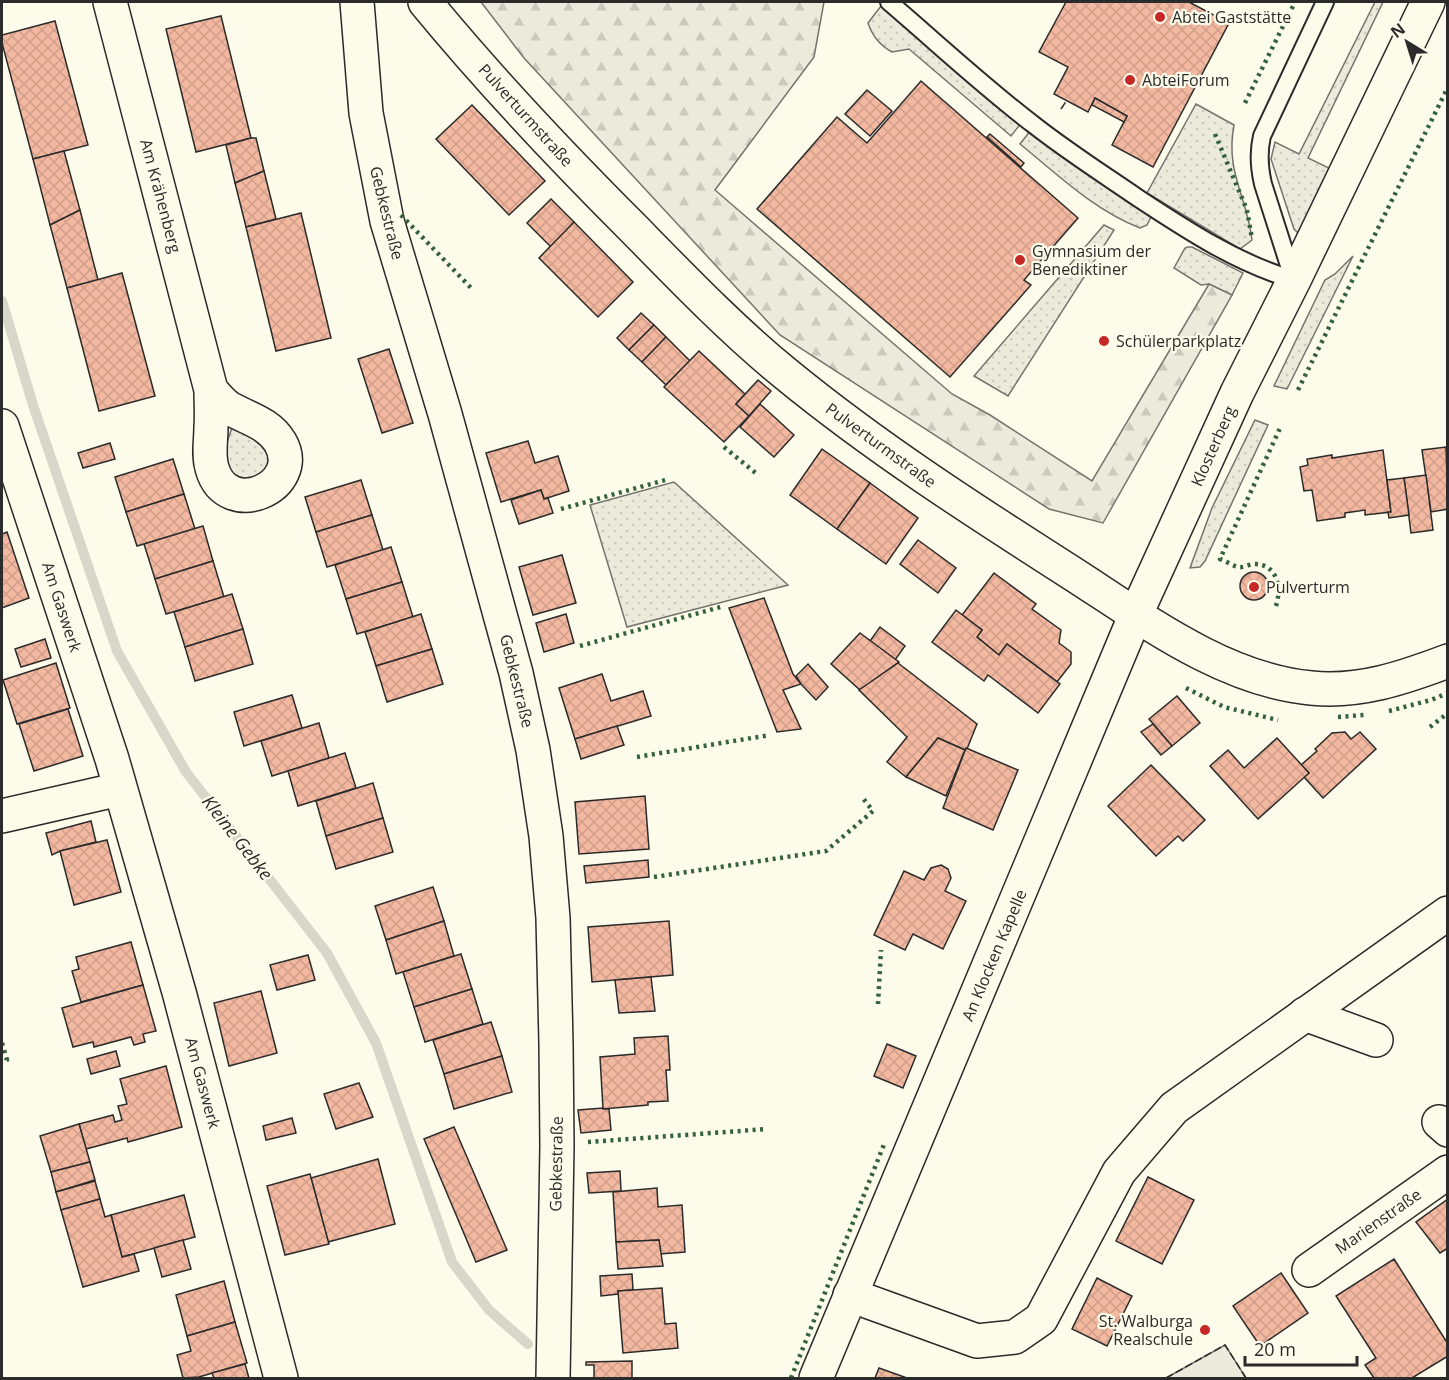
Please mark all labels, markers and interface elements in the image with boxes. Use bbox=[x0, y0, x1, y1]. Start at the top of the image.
place label: Abtei Gaststätte bbox=[1172, 6, 1291, 28]
marker: Abtei Gaststätte bbox=[1153, 10, 1167, 24]
north arrow bbox=[1377, 12, 1437, 72]
text: N bbox=[1386, 18, 1410, 43]
street label: Pulverturmstraße bbox=[474, 59, 578, 171]
place label: AbteiForum bbox=[1142, 69, 1230, 91]
marker: AbteiForum bbox=[1123, 73, 1137, 87]
street label: Am Krähenberg bbox=[135, 137, 187, 256]
street label: Gebkestraße bbox=[365, 164, 409, 262]
place label: Gymnasium der Benediktiner bbox=[1032, 240, 1151, 280]
marker: Gymnasium der Benediktiner bbox=[1013, 253, 1027, 267]
place label: Schülerparkplatz bbox=[1116, 330, 1241, 352]
marker: Schülerparkplatz bbox=[1097, 334, 1111, 348]
street label: Pulverturmstraße bbox=[821, 397, 941, 493]
street label: Klosterberg bbox=[1185, 402, 1241, 490]
street label: Am Gaswerk bbox=[37, 559, 87, 655]
place label: Pulverturm bbox=[1266, 576, 1350, 598]
marker: Pulverturm bbox=[1247, 580, 1261, 594]
street label: Gebkestraße bbox=[495, 632, 539, 730]
water label: Kleine Gebke bbox=[197, 790, 279, 885]
street label: An Klocken Kapelle bbox=[956, 886, 1032, 1024]
street label: Am Gaswerk bbox=[180, 1035, 226, 1132]
street label: Gebkestraße bbox=[544, 1116, 568, 1212]
street label: Marienstraße bbox=[1331, 1183, 1425, 1259]
place label: St. Walburga Realschule bbox=[1099, 1310, 1193, 1350]
marker: St. Walburga Realschule bbox=[1198, 1323, 1212, 1337]
scale bar bbox=[1245, 1329, 1358, 1367]
text: 20 m bbox=[1254, 1337, 1296, 1361]

